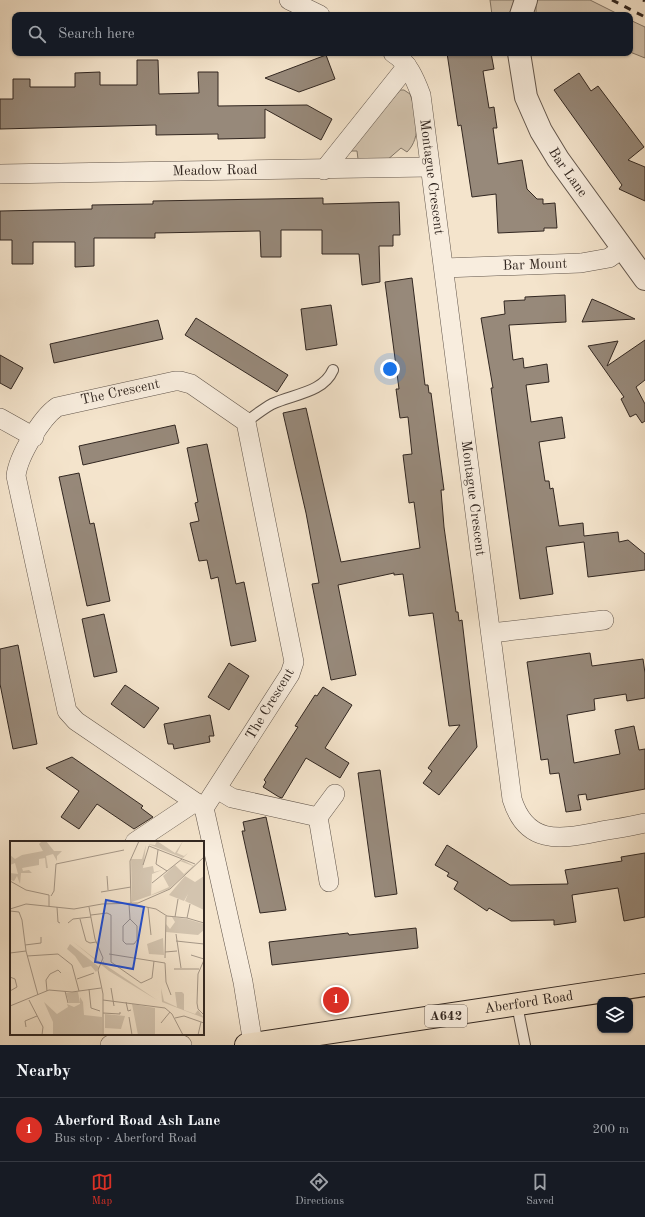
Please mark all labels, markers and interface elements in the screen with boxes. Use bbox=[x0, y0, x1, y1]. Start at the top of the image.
search box bbox=[12, 12, 633, 56]
icon: search bbox=[26, 23, 48, 45]
text: Search here bbox=[58, 27, 135, 42]
street label: Montague Crescent bbox=[417, 118, 446, 236]
street label: Bar Lane bbox=[546, 145, 590, 199]
street label: Meadow Road bbox=[172, 163, 258, 178]
street label: Bar Mount bbox=[502, 256, 568, 273]
your location bbox=[380, 359, 400, 379]
street label: The Crescent bbox=[79, 377, 161, 407]
street label: Montague Crescent bbox=[459, 440, 488, 557]
street label: The Crescent bbox=[243, 666, 297, 742]
inset map bbox=[10, 841, 204, 1035]
pin: 1 bbox=[323, 985, 349, 1015]
street label: Aberford Road bbox=[483, 989, 574, 1016]
map controls bbox=[597, 997, 633, 1033]
button: layers bbox=[597, 997, 633, 1033]
road number: A642 bbox=[425, 1005, 467, 1027]
text: Nearby bbox=[16, 1063, 71, 1080]
text: Aberford Road Ash Lane bbox=[54, 1114, 220, 1129]
text: 1 bbox=[25, 1123, 33, 1136]
text: 200 m bbox=[592, 1123, 629, 1136]
text: Bus stop · Aberford Road bbox=[54, 1132, 197, 1145]
tab: Map bbox=[91, 1171, 113, 1209]
tab: Directions bbox=[295, 1171, 344, 1209]
tab: Saved bbox=[526, 1171, 554, 1209]

